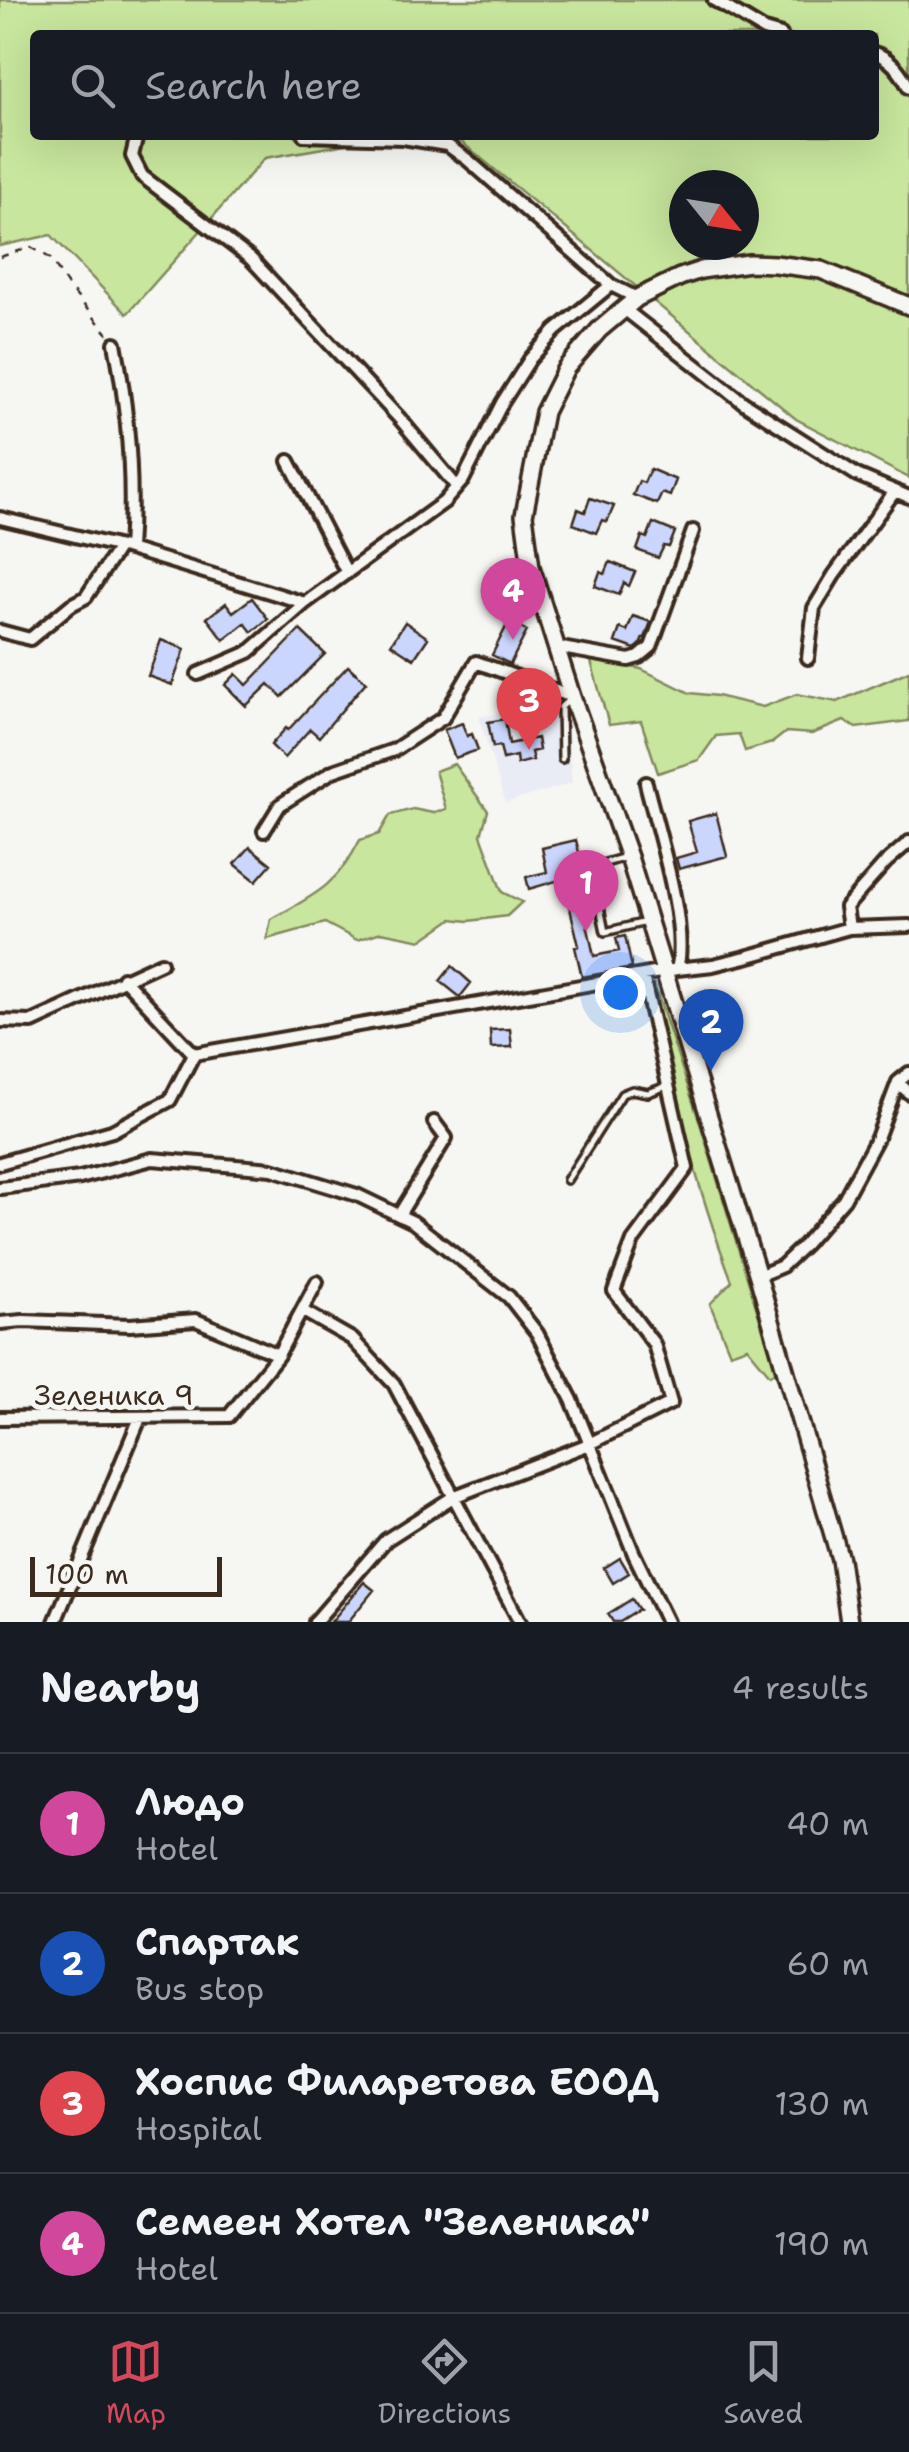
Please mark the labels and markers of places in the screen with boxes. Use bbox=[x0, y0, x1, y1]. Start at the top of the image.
pin: 4 bbox=[480, 558, 546, 640]
pin: 3 bbox=[496, 668, 562, 750]
pin: 1 bbox=[554, 850, 618, 932]
pin: 2 bbox=[678, 988, 744, 1071]

